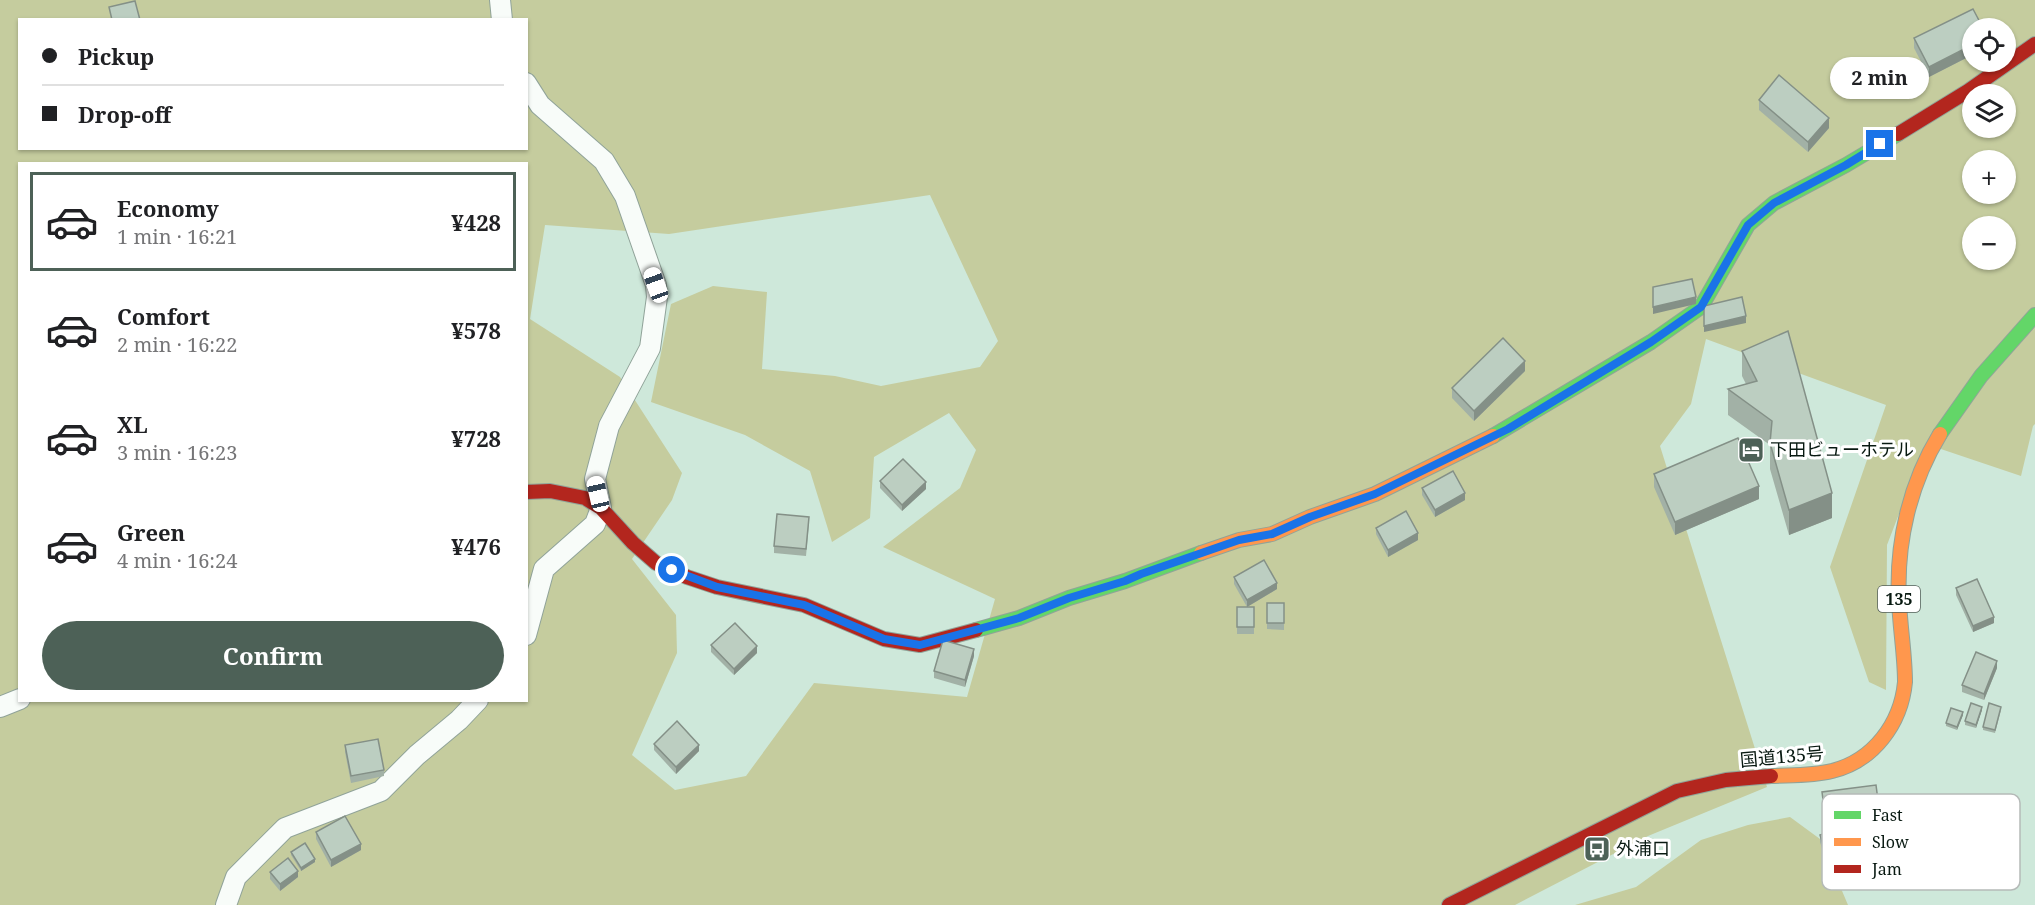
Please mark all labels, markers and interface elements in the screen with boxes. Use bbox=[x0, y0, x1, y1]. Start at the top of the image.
map controls bbox=[1962, 18, 2016, 270]
button: locate bbox=[1962, 18, 2016, 72]
text: Pickup bbox=[78, 41, 154, 71]
callout: 2 min bbox=[1830, 57, 1930, 99]
text: 2 min bbox=[1851, 64, 1908, 91]
button: layers bbox=[1962, 84, 2016, 138]
text: Drop-off bbox=[78, 99, 171, 129]
route end bbox=[1866, 130, 1893, 157]
button: + bbox=[1962, 150, 2016, 204]
text: Economy bbox=[117, 193, 219, 223]
icon: car bbox=[45, 195, 99, 249]
text: ¥428 bbox=[451, 207, 501, 237]
button: − bbox=[1962, 216, 2016, 270]
text: 1 min · 16:21 bbox=[117, 223, 237, 250]
car bbox=[641, 265, 671, 305]
text: Comfort bbox=[117, 301, 210, 331]
icon: car bbox=[45, 303, 99, 357]
text: ¥578 bbox=[451, 315, 501, 345]
text: 2 min · 16:22 bbox=[117, 331, 237, 358]
text: XL bbox=[117, 409, 148, 439]
icon: car bbox=[45, 411, 99, 465]
text: ¥728 bbox=[451, 423, 501, 453]
hotel icon: 下田ビューホテル bbox=[1736, 435, 1766, 465]
place label: 下田ビューホテル bbox=[1770, 437, 1914, 461]
text: 3 min · 16:23 bbox=[117, 439, 237, 466]
car bbox=[585, 474, 611, 514]
text: Green bbox=[117, 517, 185, 547]
icon: car bbox=[45, 519, 99, 573]
text: ¥476 bbox=[451, 531, 501, 561]
text: 4 min · 16:24 bbox=[117, 547, 237, 574]
route start bbox=[658, 556, 685, 583]
road number: 135 bbox=[1878, 586, 1920, 612]
button: Confirm bbox=[42, 621, 504, 690]
street label: 国道135号 bbox=[1739, 740, 1825, 772]
legend bbox=[1822, 794, 2020, 890]
text: Fast bbox=[1872, 804, 1903, 826]
text: Slow bbox=[1872, 831, 1909, 853]
bus stop icon: 外浦口 bbox=[1582, 834, 1612, 864]
place label: 外浦口 bbox=[1616, 836, 1670, 860]
text: Jam bbox=[1871, 858, 1902, 880]

